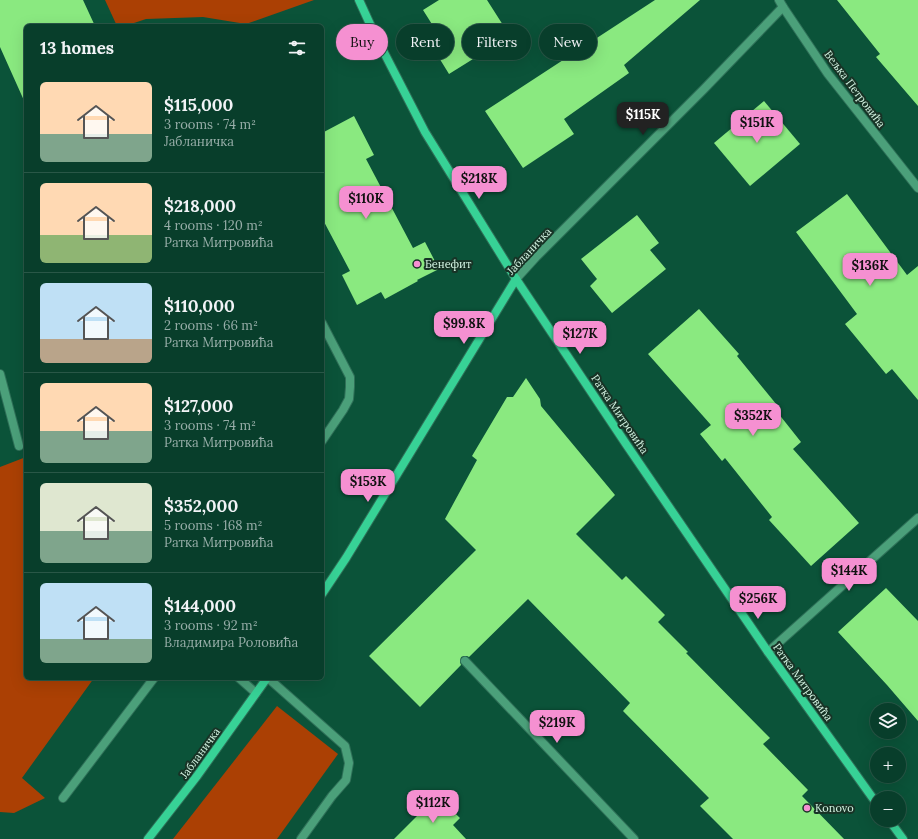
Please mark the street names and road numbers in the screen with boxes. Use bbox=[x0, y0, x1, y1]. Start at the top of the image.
street label: Вељка Петровића bbox=[821, 48, 889, 131]
street label: Јабланичка bbox=[503, 224, 555, 278]
street label: Ратка Митровића bbox=[588, 372, 652, 457]
street label: Ратка Митровића bbox=[770, 640, 836, 724]
street label: Јабланичка bbox=[176, 725, 223, 782]

